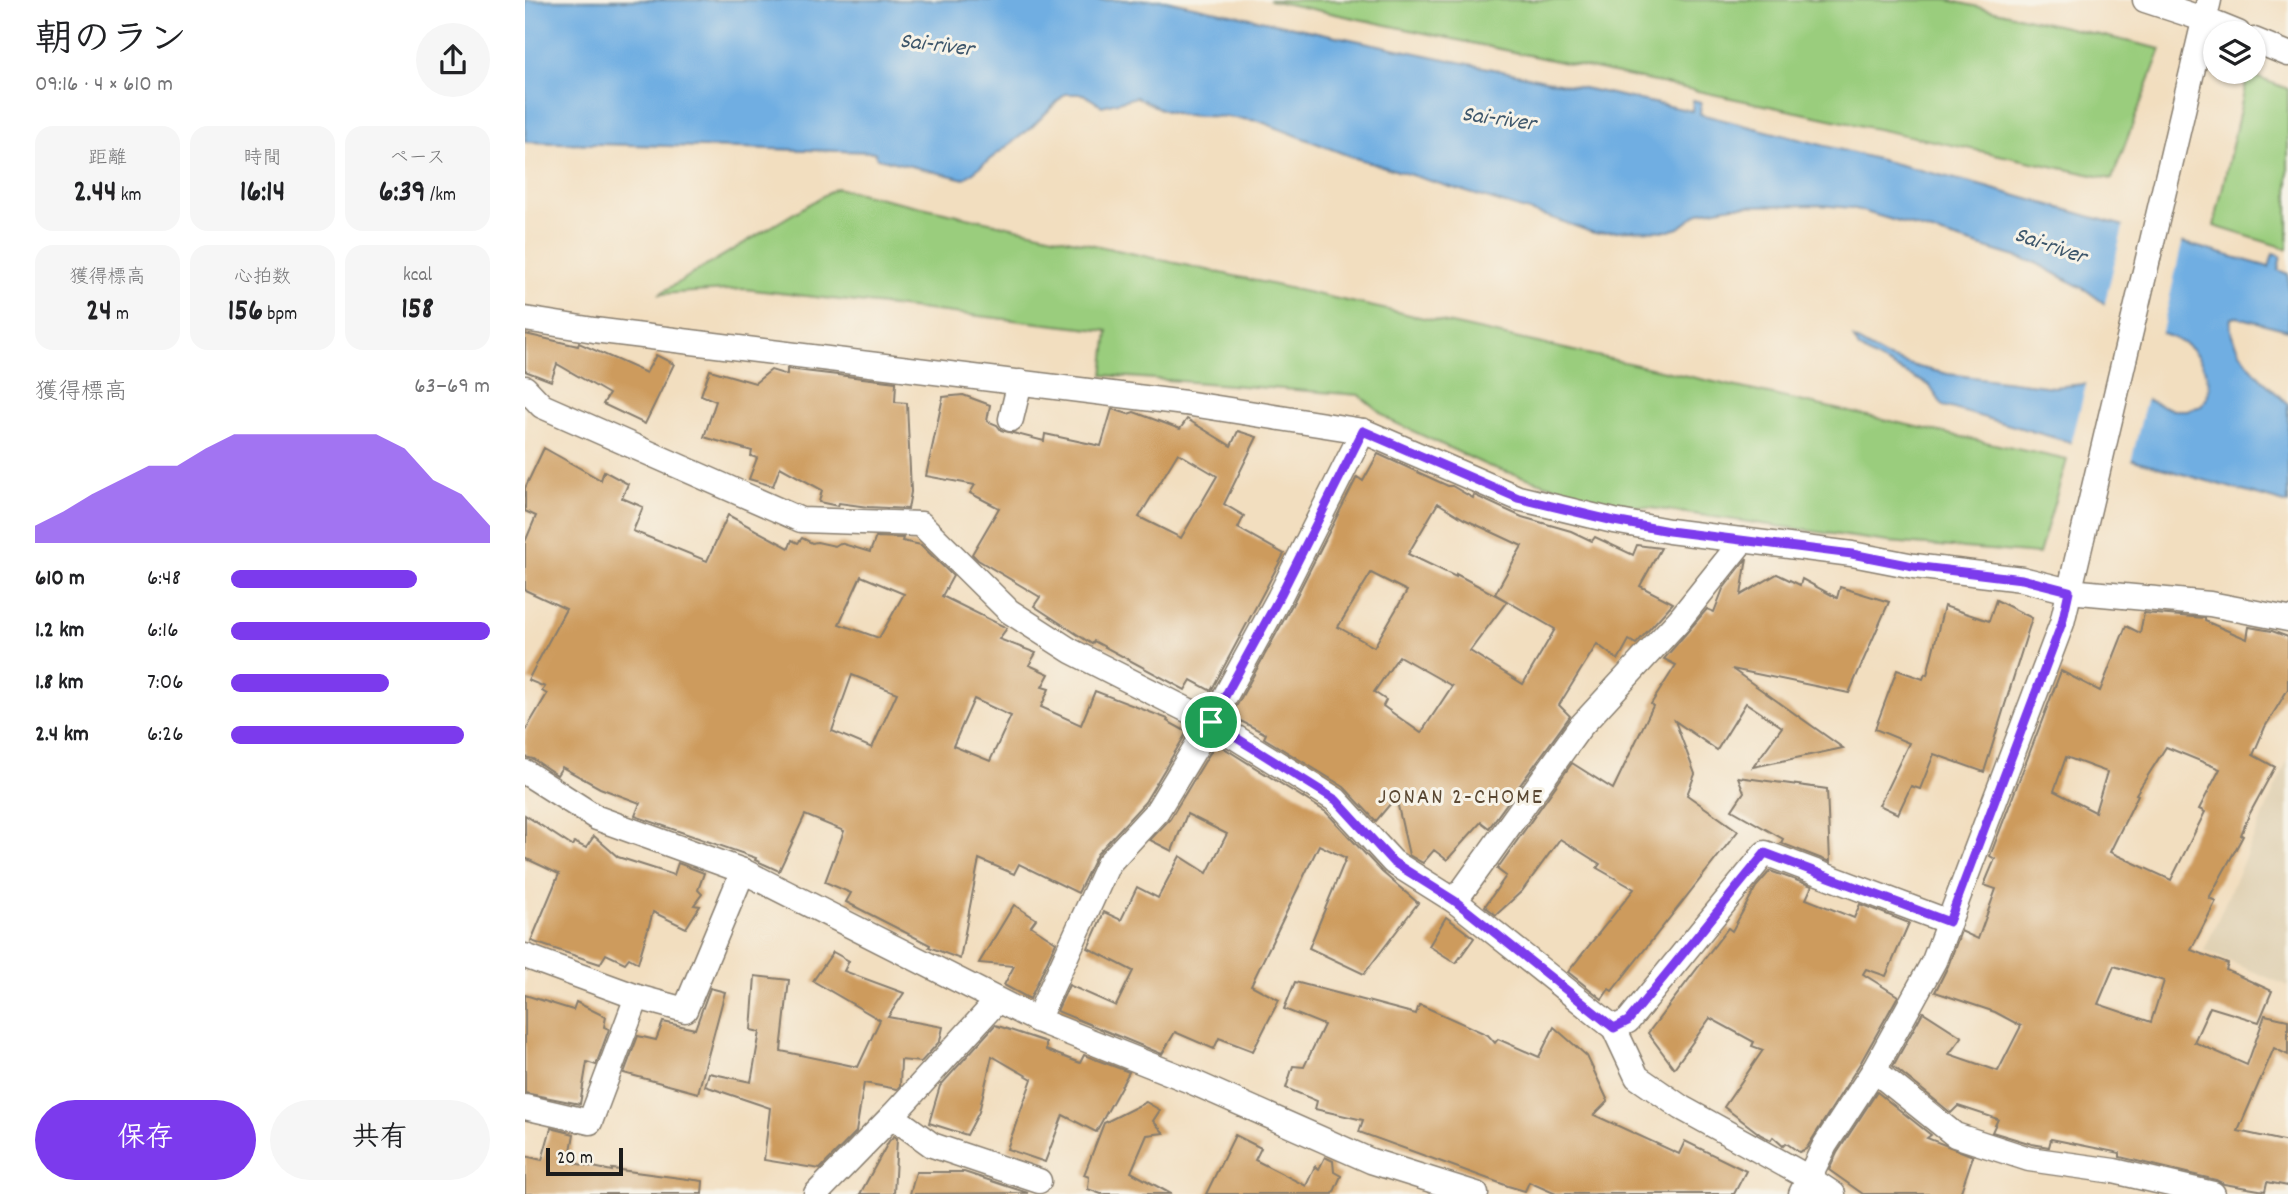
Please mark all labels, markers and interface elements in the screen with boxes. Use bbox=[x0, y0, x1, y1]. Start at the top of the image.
text: 朝のラン bbox=[35, 15, 187, 70]
map controls bbox=[2203, 21, 2266, 84]
button: layers bbox=[2203, 21, 2266, 84]
button: share bbox=[416, 23, 490, 97]
water label: Sai-river bbox=[898, 26, 978, 68]
text: 09:16 · 4 × 610 m bbox=[35, 69, 173, 102]
water label: Sai-river bbox=[1460, 99, 1540, 142]
text: 距離 bbox=[88, 146, 127, 173]
text: 時間 bbox=[243, 146, 282, 173]
text: ペース bbox=[390, 146, 445, 173]
text: 2.44 bbox=[73, 173, 116, 216]
text: 16:14 bbox=[240, 173, 285, 216]
text: 6:39 bbox=[379, 173, 426, 216]
text: km bbox=[116, 183, 142, 210]
text: /km bbox=[426, 183, 456, 210]
water label: Sai-river bbox=[2010, 220, 2093, 276]
text: kcal bbox=[403, 263, 432, 290]
text: 獲得標高 bbox=[69, 265, 146, 292]
text: 心拍数 bbox=[234, 265, 291, 292]
text: 158 bbox=[401, 290, 434, 333]
text: 24 bbox=[86, 292, 112, 335]
text: 156 bbox=[228, 292, 263, 335]
text: m bbox=[112, 302, 129, 329]
text: bpm bbox=[263, 302, 297, 329]
text: 63–69 m bbox=[414, 371, 490, 404]
text: 獲得標高 bbox=[35, 377, 127, 410]
text: 610 m bbox=[35, 563, 85, 596]
text: 6:48 bbox=[147, 563, 181, 596]
text: 1.2 km bbox=[35, 615, 84, 648]
text: 6:16 bbox=[147, 615, 178, 648]
text: 1.8 km bbox=[35, 667, 84, 700]
text: 7:06 bbox=[147, 667, 183, 700]
pin bbox=[1181, 692, 1241, 752]
icon: arrive bbox=[1192, 703, 1230, 741]
text: 2.4 km bbox=[35, 719, 89, 752]
text: 6:26 bbox=[147, 719, 183, 752]
district label: JONAN 2-CHOME bbox=[1378, 782, 1544, 815]
button: 保存 bbox=[35, 1100, 256, 1180]
button: 共有 bbox=[270, 1100, 490, 1180]
scale bar bbox=[546, 1145, 623, 1177]
text: 20 m bbox=[557, 1146, 593, 1173]

